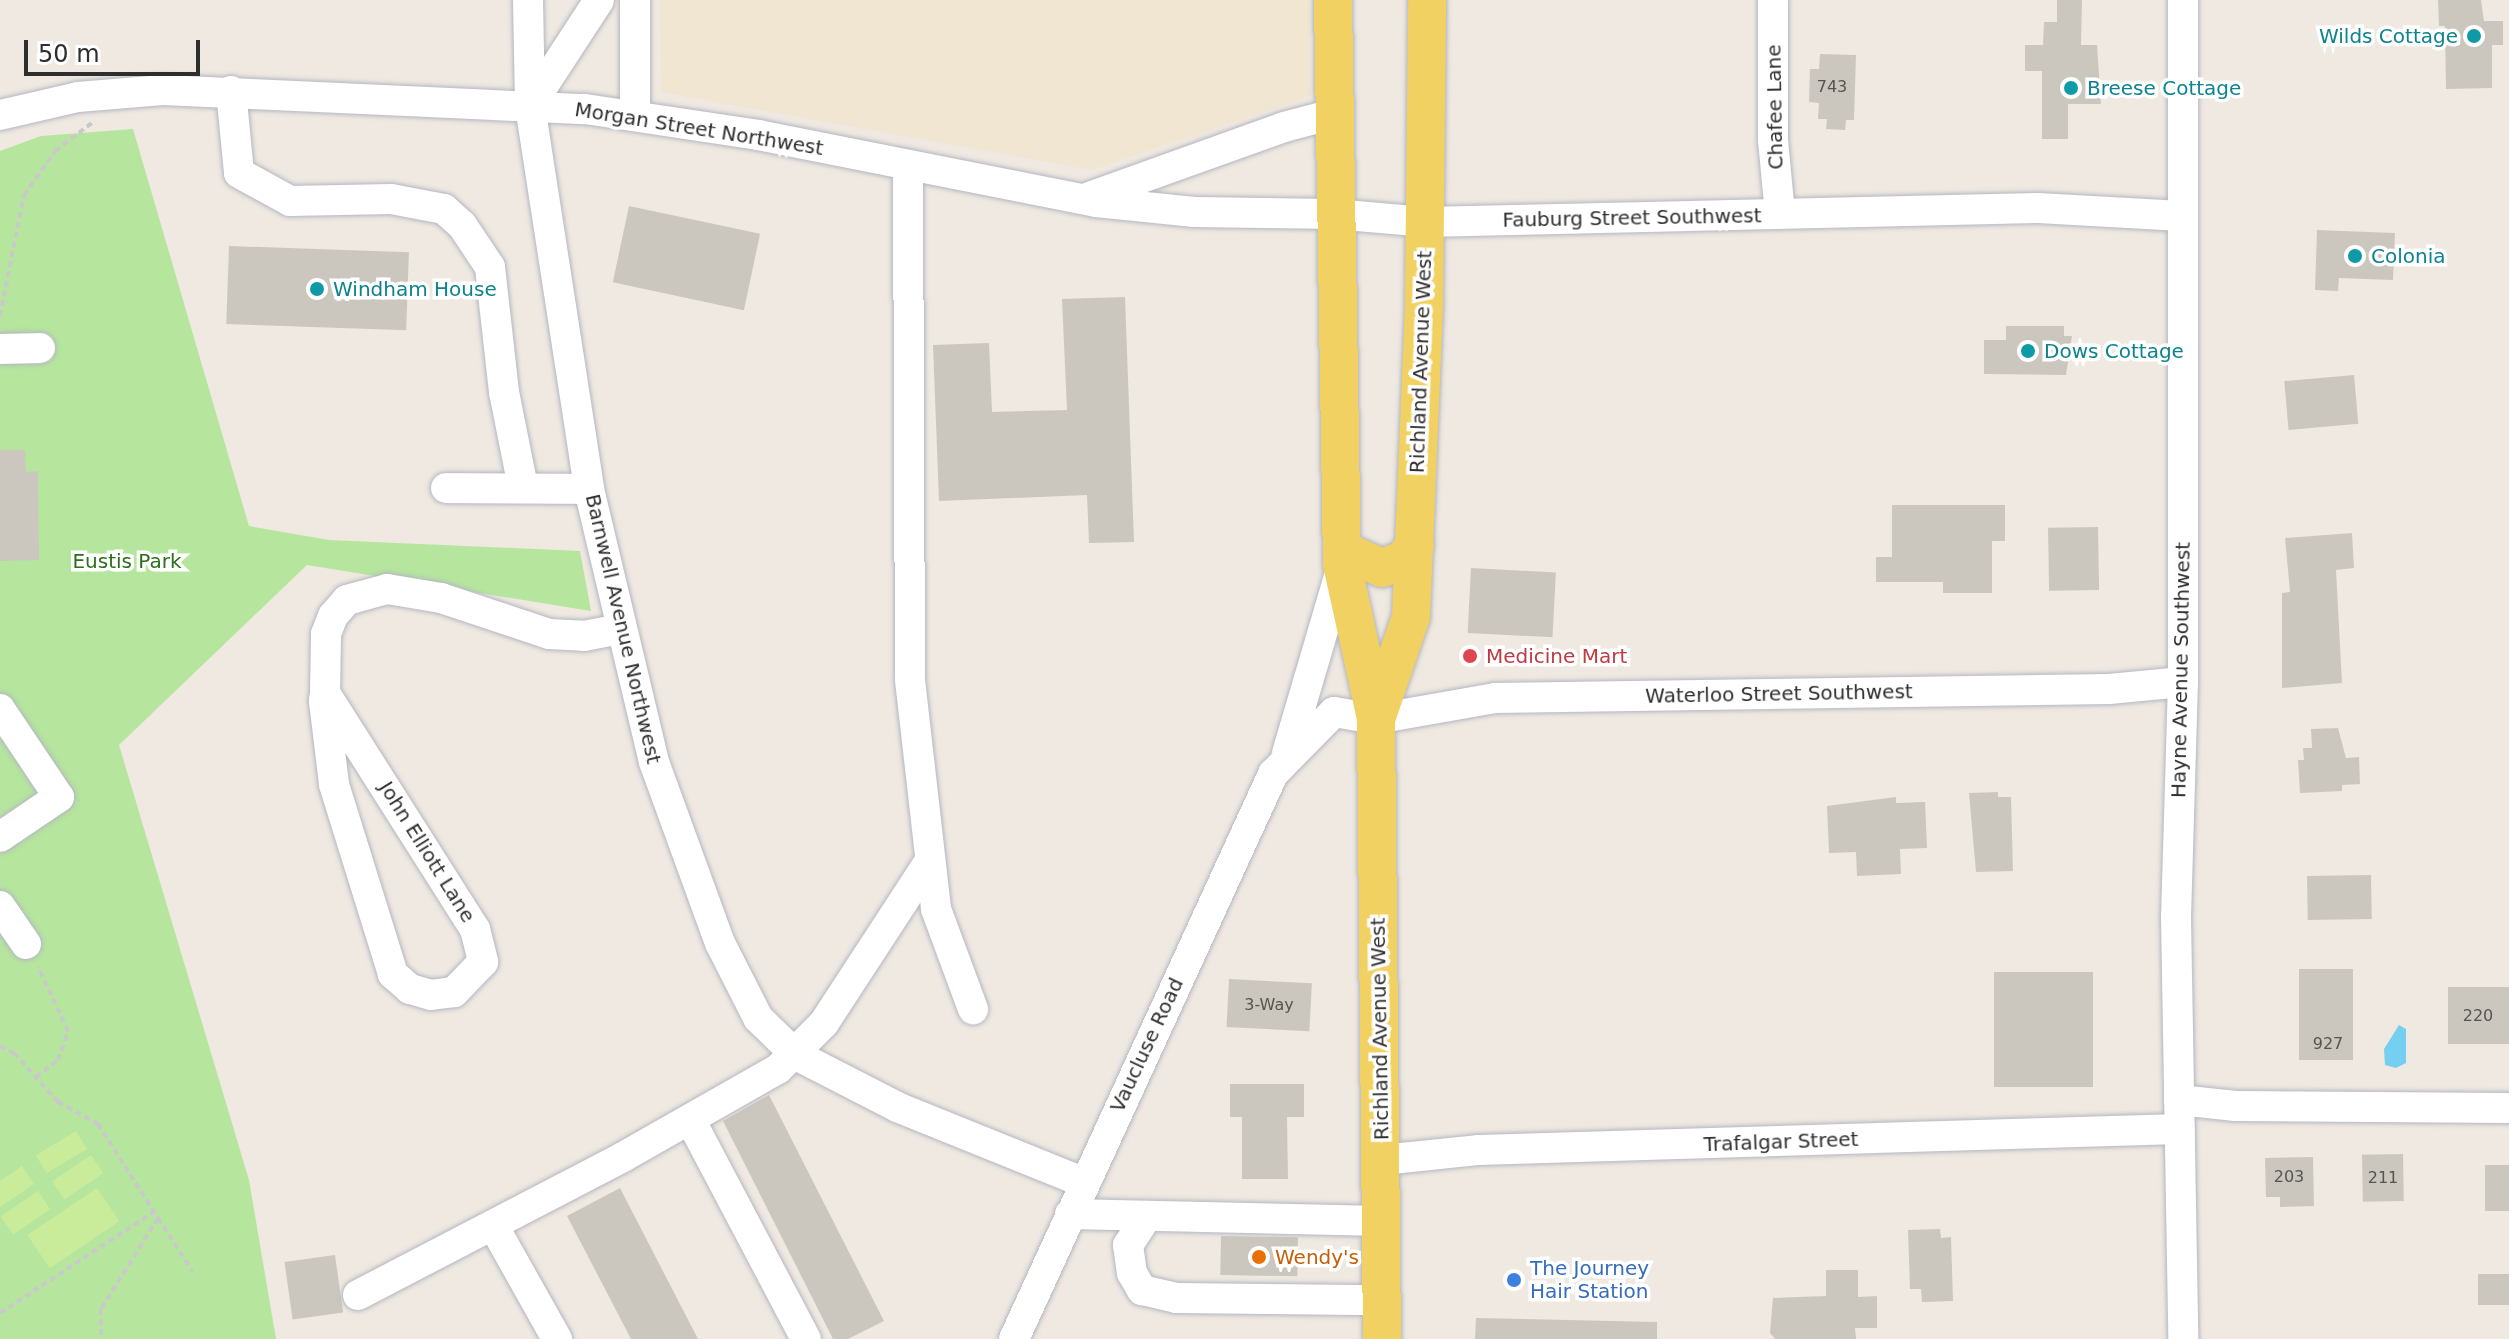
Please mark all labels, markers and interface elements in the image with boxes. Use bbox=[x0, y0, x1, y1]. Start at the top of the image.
scale bar bbox=[28, 24, 204, 74]
place label: Wilds Cottage bbox=[2319, 24, 2458, 48]
marker: Wilds Cottage bbox=[2465, 27, 2483, 45]
text: 50 m bbox=[38, 40, 100, 68]
street label: Chafee Lane bbox=[1762, 44, 1788, 170]
place label: Breese Cottage bbox=[2087, 76, 2241, 100]
house number: 743 bbox=[1817, 77, 1847, 97]
marker: Breese Cottage bbox=[2062, 79, 2080, 97]
street label: Morgan Street Northwest bbox=[573, 97, 825, 161]
street label: Fauburg Street Southwest bbox=[1502, 204, 1762, 232]
place label: Colonia bbox=[2371, 244, 2445, 268]
marker: Colonia bbox=[2346, 247, 2364, 265]
street label: Richland Avenue West bbox=[1405, 250, 1437, 474]
place label: Windham House bbox=[333, 277, 497, 301]
marker: Windham House bbox=[308, 280, 326, 298]
place label: Dows Cottage bbox=[2044, 339, 2184, 363]
marker: Dows Cottage bbox=[2019, 342, 2037, 360]
street label: Barnwell Avenue Northwest bbox=[580, 492, 666, 766]
street label: Hayne Avenue Southwest bbox=[2167, 542, 2195, 798]
park label: Eustis Park bbox=[72, 549, 182, 573]
place label: Medicine Mart bbox=[1486, 644, 1627, 668]
marker: Medicine Mart bbox=[1461, 647, 1479, 665]
street label: Waterloo Street Southwest bbox=[1645, 680, 1913, 708]
street label: John Elliott Lane bbox=[374, 777, 480, 927]
street label: Richland Avenue West bbox=[1366, 918, 1394, 1140]
street label: Vaucluse Road bbox=[1105, 974, 1189, 1116]
house number: 3-Way bbox=[1244, 995, 1294, 1015]
house number: 220 bbox=[2463, 1006, 2493, 1026]
house number: 927 bbox=[2313, 1034, 2343, 1054]
street label: Trafalgar Street bbox=[1703, 1127, 1859, 1157]
house number: 203 bbox=[2274, 1167, 2304, 1187]
house number: 211 bbox=[2368, 1168, 2398, 1188]
place label: Wendy's bbox=[1275, 1245, 1359, 1269]
marker: Wendy's bbox=[1250, 1248, 1268, 1266]
place label: The Journey Hair Station bbox=[1530, 1256, 1649, 1303]
marker: The Journey Hair Station bbox=[1505, 1271, 1523, 1289]

